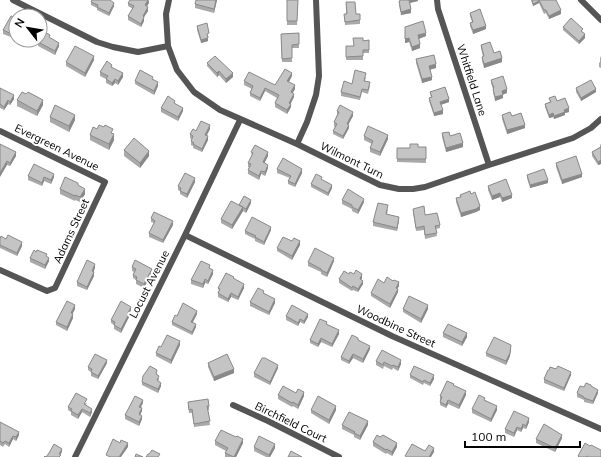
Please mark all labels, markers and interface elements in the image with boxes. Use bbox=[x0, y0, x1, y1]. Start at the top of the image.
north arrow bbox=[8, 8, 48, 48]
text: N bbox=[11, 16, 28, 30]
street label: Whitfield Lane bbox=[454, 42, 490, 118]
street label: Evergreen Avenue bbox=[12, 120, 102, 174]
street label: Wilmont Turn bbox=[318, 139, 386, 181]
street label: Adams Street bbox=[50, 196, 92, 266]
street label: Locust Avenue bbox=[126, 248, 172, 320]
street label: Woodbine Street bbox=[354, 302, 438, 351]
street label: Birchfield Court bbox=[253, 399, 329, 445]
scale bar bbox=[465, 423, 580, 449]
text: 100 m bbox=[471, 429, 506, 444]

